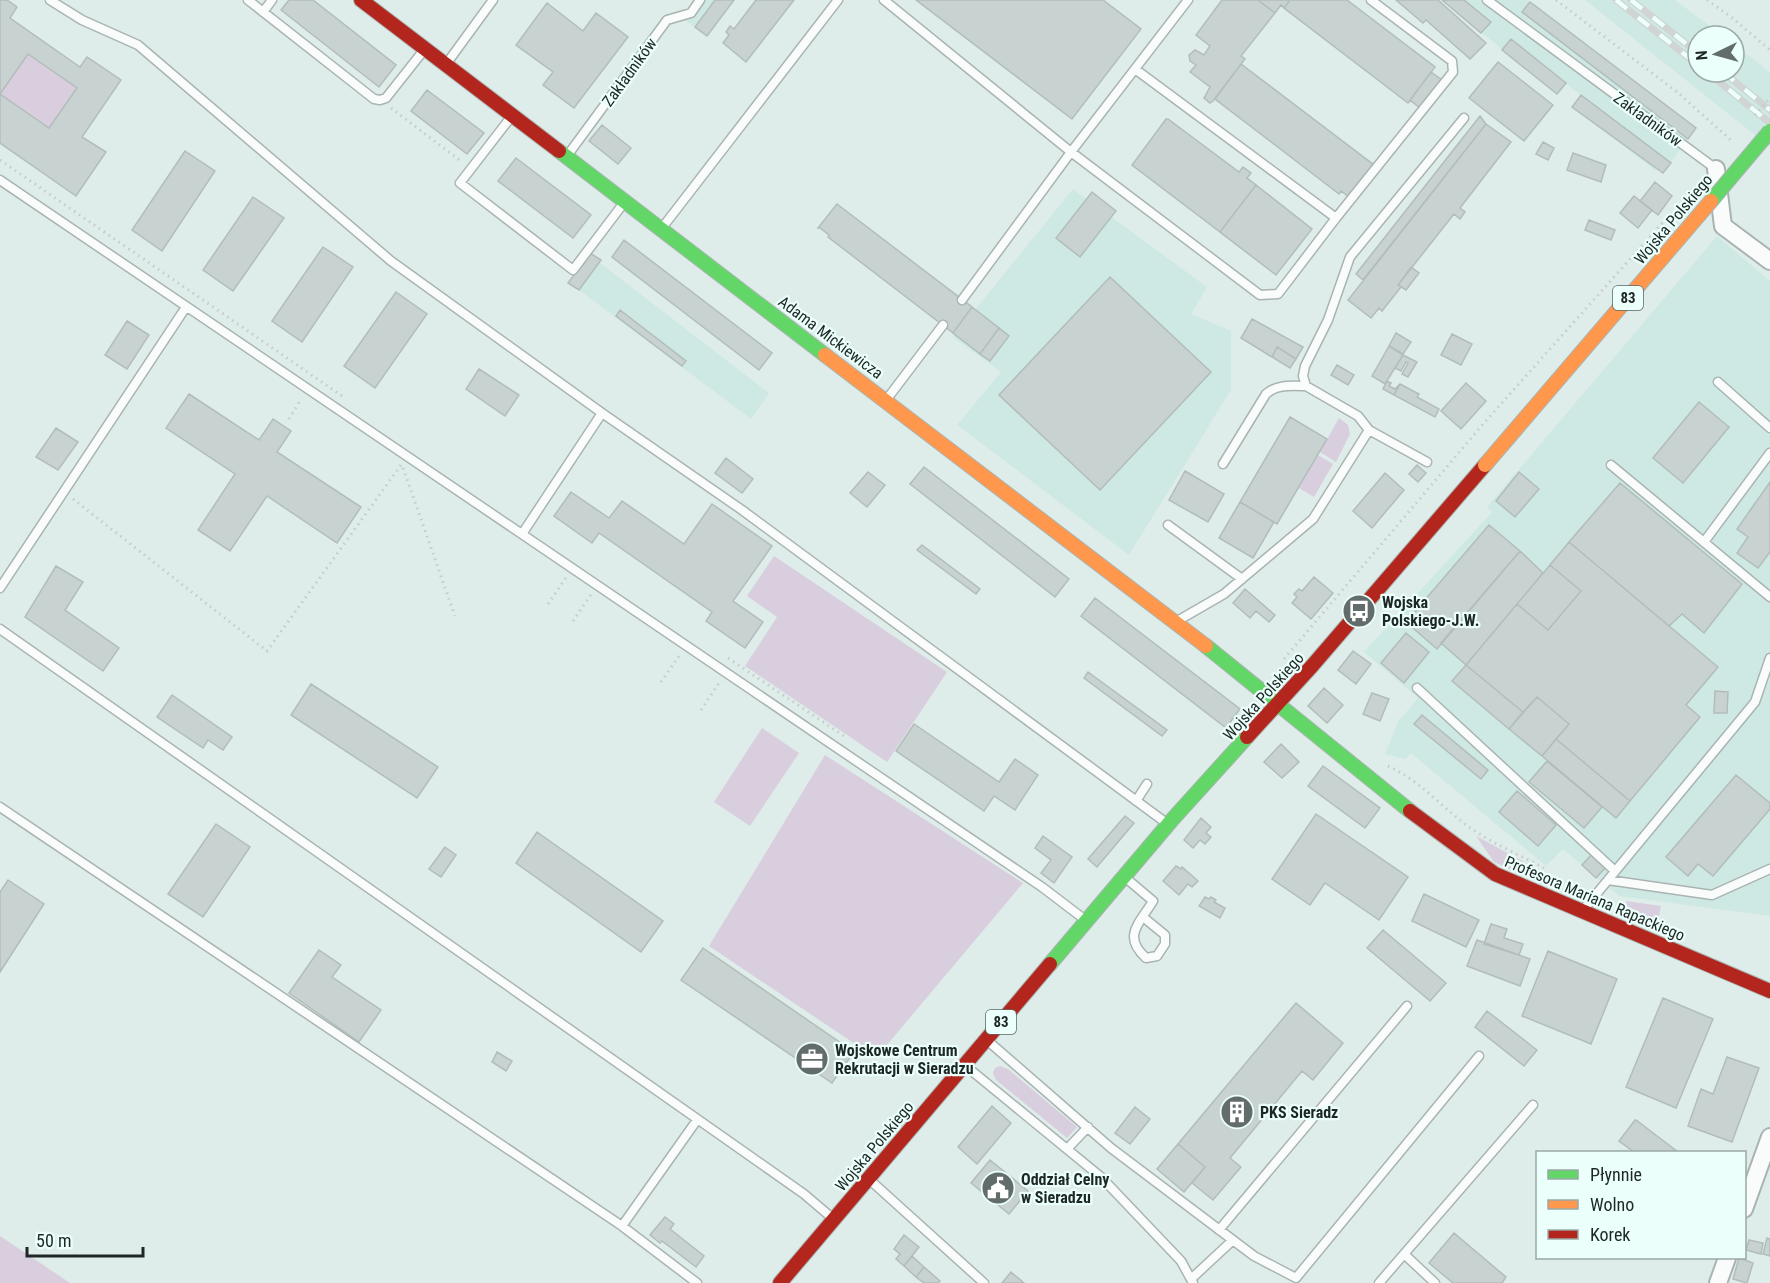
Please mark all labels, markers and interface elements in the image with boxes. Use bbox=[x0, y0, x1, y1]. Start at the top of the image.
north arrow bbox=[1686, 24, 1746, 84]
street label: Zakładników bbox=[598, 34, 661, 110]
text: N bbox=[1692, 50, 1711, 61]
street label: Zakładników bbox=[1610, 88, 1686, 151]
street label: Wojska Polskiego bbox=[1630, 171, 1716, 268]
road number: 83 bbox=[1613, 286, 1643, 310]
street label: Adama Mickiewicza bbox=[775, 292, 887, 383]
bus stop icon: Wojska Polskiego-J.W. bbox=[1341, 593, 1377, 629]
place label: Wojska Polskiego-J.W. bbox=[1382, 593, 1479, 630]
street label: Wojska Polskiego bbox=[1219, 649, 1308, 744]
street label: Profesora Mariana Rapackiego bbox=[1502, 852, 1688, 945]
road number: 83 bbox=[986, 1010, 1016, 1034]
office icon: Wojskowe Centrum Rekrutacji w Sieradzu bbox=[794, 1041, 830, 1077]
place label: Wojskowe Centrum Rekrutacji w Sieradzu bbox=[835, 1041, 974, 1078]
building icon: PKS Sieradz bbox=[1219, 1094, 1255, 1130]
street label: Wojska Polskiego bbox=[831, 1098, 917, 1195]
place label: PKS Sieradz bbox=[1260, 1103, 1338, 1122]
legend bbox=[1536, 1151, 1746, 1259]
text: Płynnie bbox=[1590, 1164, 1642, 1185]
public building icon: Oddział Celny w Sieradzu bbox=[980, 1170, 1016, 1206]
place label: Oddział Celny w Sieradzu bbox=[1021, 1170, 1109, 1207]
text: Wolno bbox=[1590, 1194, 1634, 1215]
scale bar bbox=[27, 1220, 142, 1258]
text: Korek bbox=[1590, 1224, 1630, 1245]
text: 50 m bbox=[36, 1230, 71, 1251]

